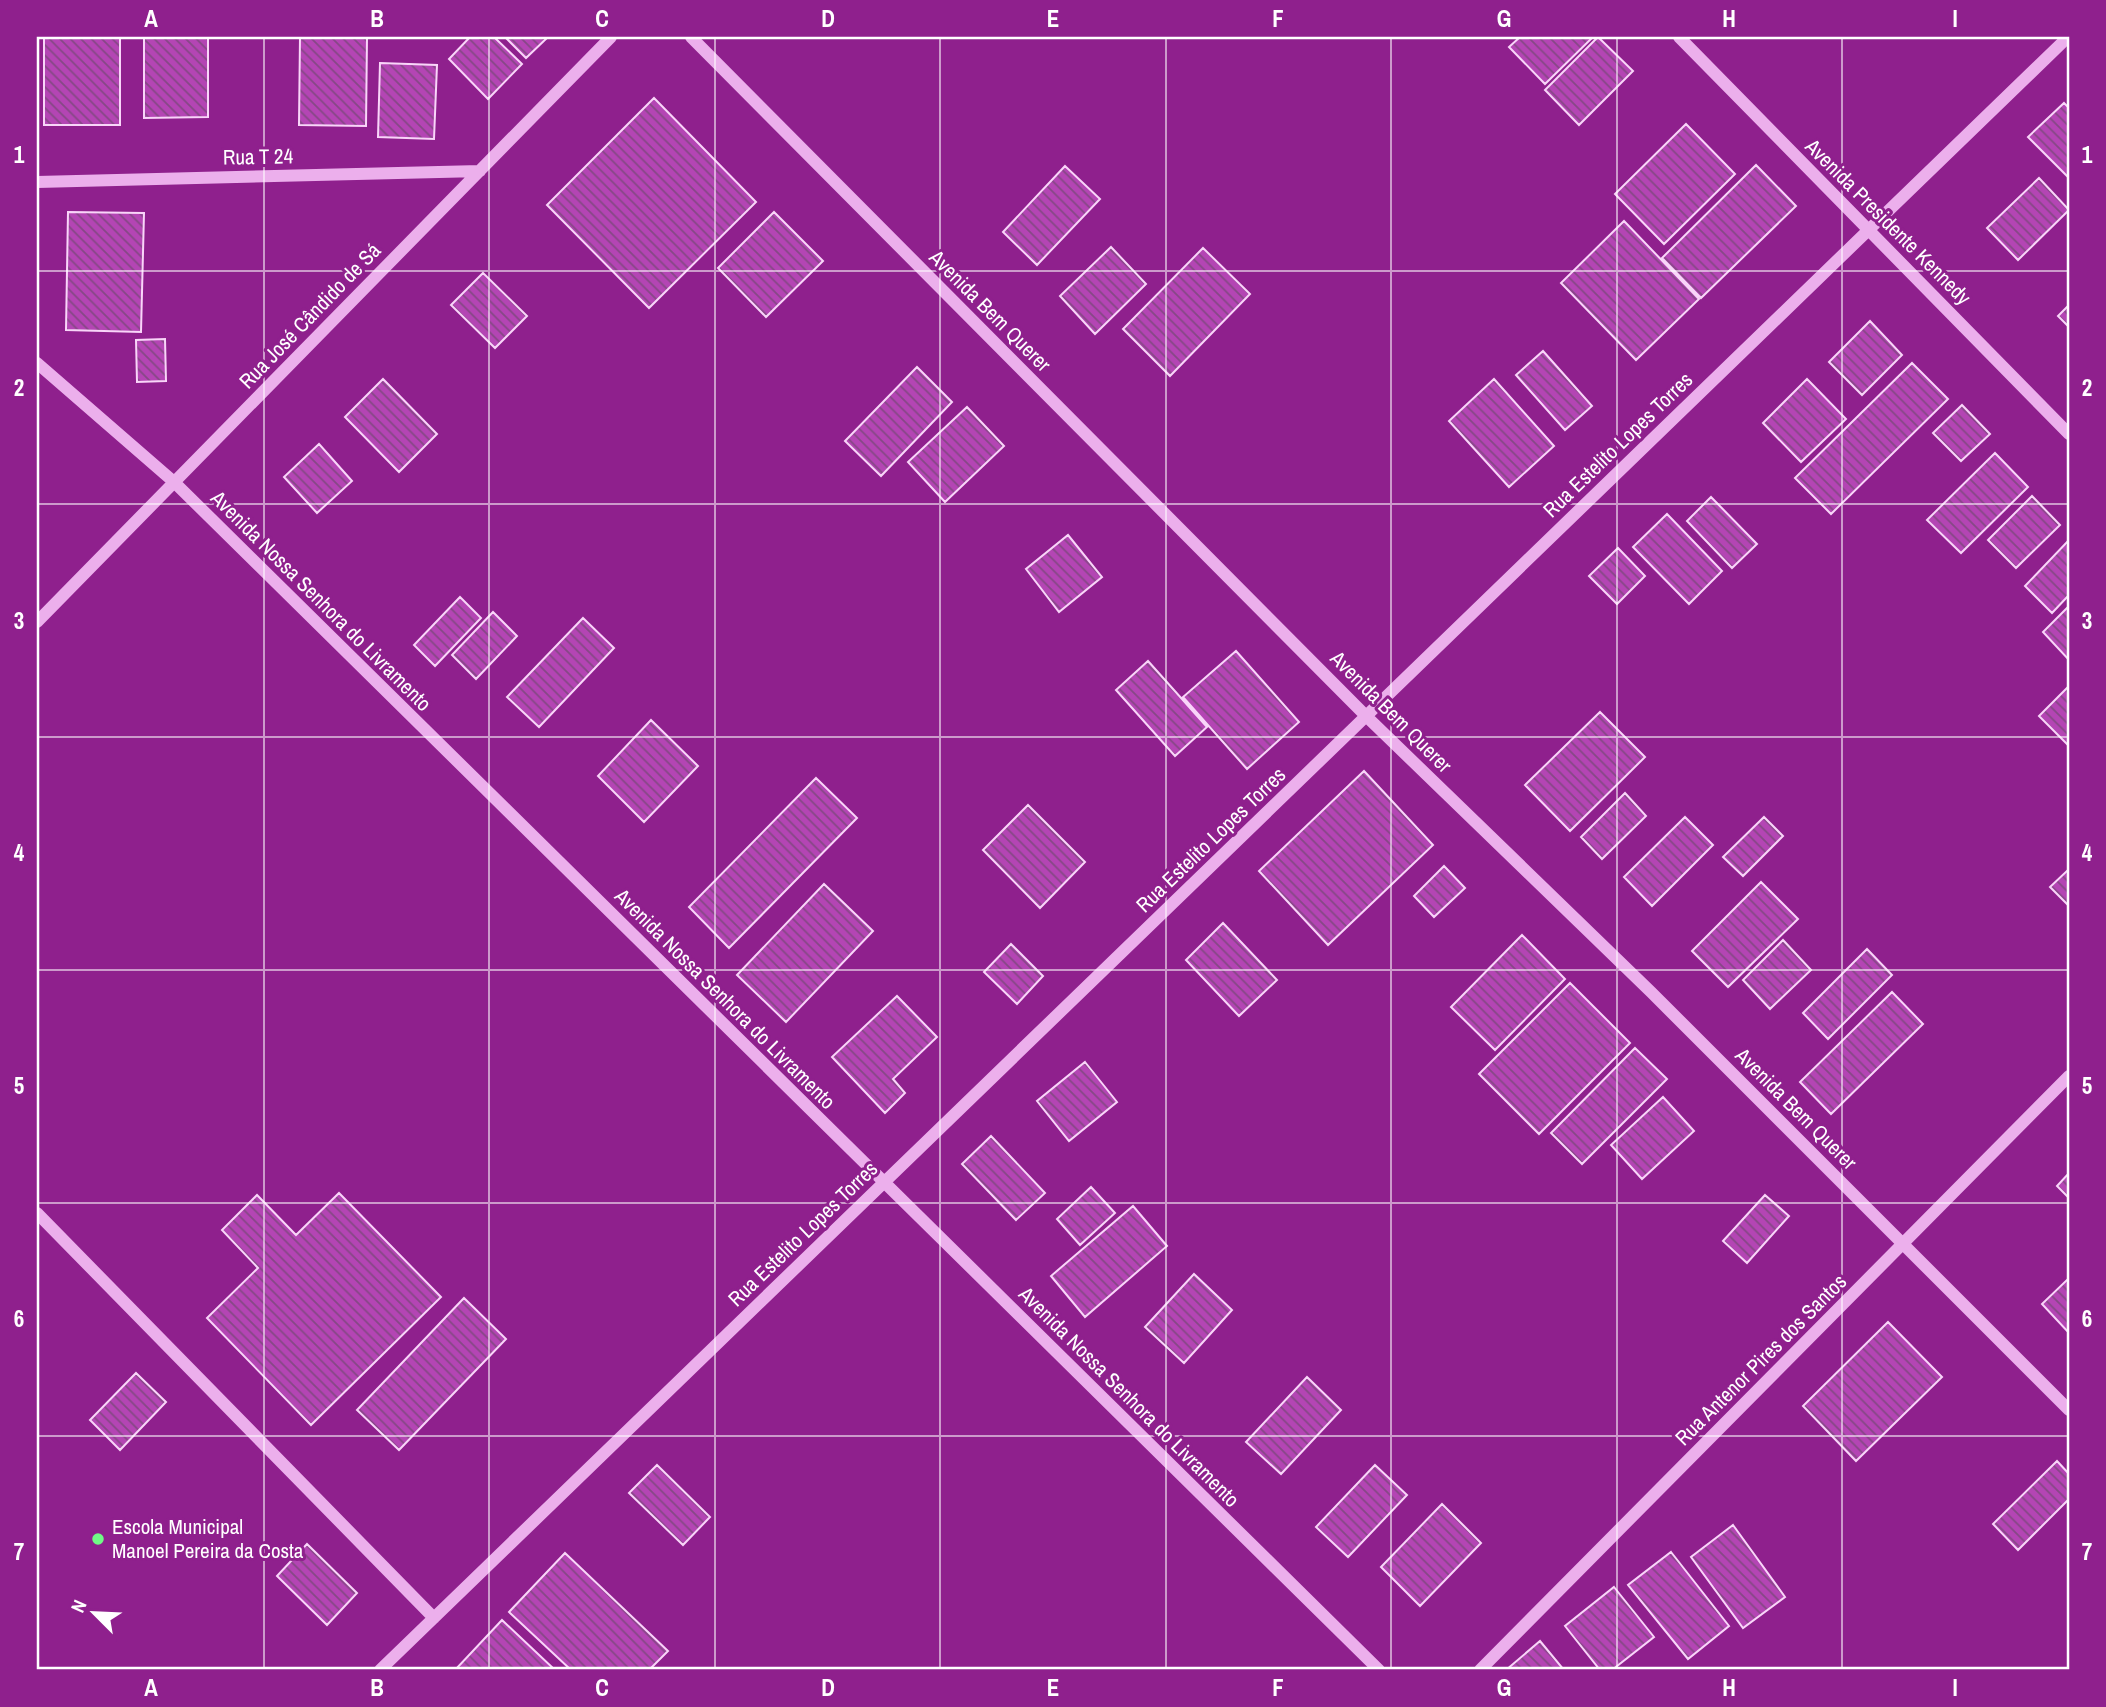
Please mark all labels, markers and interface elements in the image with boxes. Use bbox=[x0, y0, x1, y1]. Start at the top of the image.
text: A bbox=[144, 3, 158, 34]
text: B bbox=[370, 3, 384, 34]
text: C bbox=[595, 3, 609, 34]
text: D bbox=[821, 3, 835, 34]
text: E bbox=[1047, 3, 1059, 34]
text: F bbox=[1272, 3, 1284, 34]
text: G bbox=[1497, 3, 1511, 34]
text: H bbox=[1722, 3, 1736, 34]
text: I bbox=[1952, 3, 1958, 34]
street label: Avenida Presidente Kennedy bbox=[1798, 132, 1978, 311]
text: 1 bbox=[14, 139, 25, 170]
text: 1 bbox=[2082, 139, 2093, 170]
street label: Rua T 24 bbox=[223, 141, 294, 172]
street label: Rua José Cândido de Sá bbox=[232, 236, 387, 395]
street label: Avenida Bem Querer bbox=[922, 243, 1058, 378]
street label: Rua Estelito Lopes Torres bbox=[1536, 365, 1699, 524]
text: 2 bbox=[14, 372, 24, 403]
text: 2 bbox=[2082, 372, 2092, 403]
street label: Avenida Nossa Senhora do Livramento bbox=[204, 483, 438, 717]
text: 3 bbox=[14, 605, 24, 636]
text: 3 bbox=[2082, 605, 2092, 636]
street label: Avenida Bem Querer bbox=[1323, 644, 1459, 779]
street label: Rua Estelito Lopes Torres bbox=[1129, 760, 1292, 919]
text: 4 bbox=[14, 837, 25, 868]
text: 4 bbox=[2082, 837, 2093, 868]
street label: Avenida Nossa Senhora do Livramento bbox=[608, 881, 842, 1115]
street label: Avenida Bem Querer bbox=[1728, 1041, 1864, 1176]
text: 5 bbox=[14, 1070, 24, 1101]
text: 5 bbox=[2082, 1070, 2092, 1101]
street label: Rua Estelito Lopes Torres bbox=[721, 1154, 884, 1313]
street label: Rua Antenor Pires dos Santos bbox=[1668, 1267, 1853, 1452]
street label: Avenida Nossa Senhora do Livramento bbox=[1012, 1279, 1246, 1513]
text: 6 bbox=[14, 1303, 24, 1334]
text: 6 bbox=[2082, 1303, 2092, 1334]
place label: Escola Municipal Manoel Pereira da Costa bbox=[112, 1512, 304, 1565]
marker: Escola Municipal Manoel Pereira da Costa bbox=[90, 1531, 106, 1547]
text: 7 bbox=[14, 1536, 24, 1567]
text: 7 bbox=[2082, 1536, 2092, 1567]
north arrow bbox=[60, 1578, 130, 1648]
text: N bbox=[64, 1596, 93, 1617]
text: A bbox=[144, 1672, 158, 1703]
text: B bbox=[370, 1672, 384, 1703]
text: C bbox=[595, 1672, 609, 1703]
text: D bbox=[821, 1672, 835, 1703]
text: E bbox=[1047, 1672, 1059, 1703]
text: F bbox=[1272, 1672, 1284, 1703]
text: G bbox=[1497, 1672, 1511, 1703]
text: H bbox=[1722, 1672, 1736, 1703]
text: I bbox=[1952, 1672, 1958, 1703]

